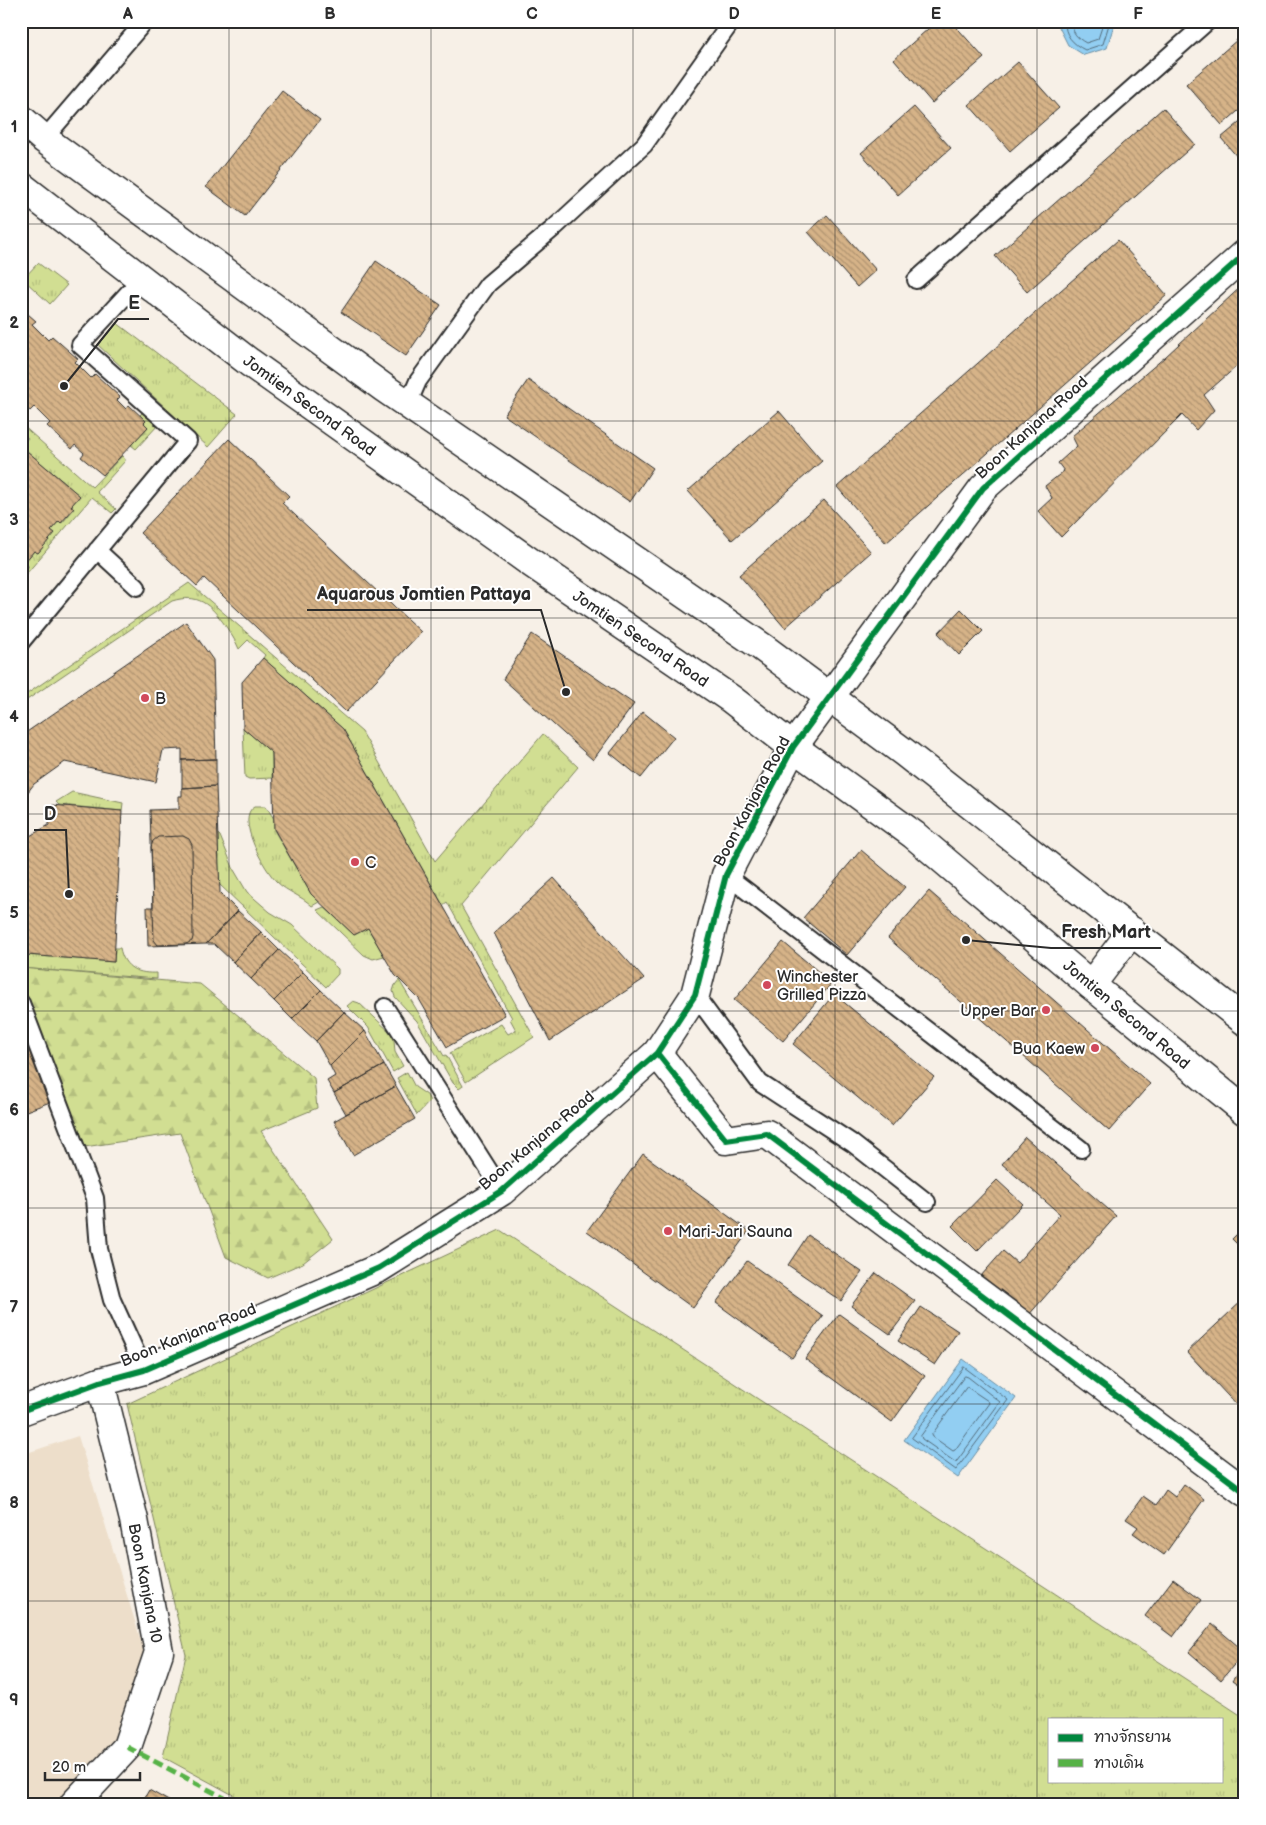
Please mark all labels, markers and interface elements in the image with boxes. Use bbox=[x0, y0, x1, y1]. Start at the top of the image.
text: A bbox=[122, 5, 133, 24]
text: B bbox=[324, 5, 336, 24]
text: C bbox=[526, 5, 538, 24]
text: D bbox=[728, 5, 740, 24]
text: E bbox=[931, 5, 941, 24]
text: F bbox=[1133, 5, 1143, 24]
text: 1 bbox=[11, 118, 17, 137]
callout: E bbox=[118, 286, 149, 319]
text: E bbox=[128, 293, 140, 314]
text: 2 bbox=[9, 314, 19, 333]
street label: Jomtien Second Road bbox=[239, 352, 379, 461]
street label: Boon Kanjana Road bbox=[972, 373, 1092, 484]
text: 3 bbox=[9, 511, 19, 530]
callout: Aquarous Jomtien Pattaya bbox=[307, 577, 541, 610]
text: Aquarous Jomtien Pattaya bbox=[316, 584, 531, 605]
street label: Jomtien Second Road bbox=[569, 587, 712, 692]
place label: B bbox=[155, 690, 166, 709]
marker: B bbox=[139, 692, 151, 704]
text: 4 bbox=[9, 708, 19, 727]
street label: Boon Kanjana Road bbox=[710, 733, 795, 870]
callout: D bbox=[34, 797, 66, 830]
text: D bbox=[44, 804, 56, 825]
place label: C bbox=[365, 854, 376, 873]
marker: C bbox=[349, 856, 361, 868]
text: 5 bbox=[9, 904, 19, 923]
callout: Fresh Mart bbox=[1051, 915, 1161, 948]
text: Fresh Mart bbox=[1061, 922, 1151, 943]
street label: Jomtien Second Road bbox=[1059, 957, 1193, 1074]
place label: Winchester Grilled Pizza bbox=[777, 968, 867, 1005]
marker: Winchester Grilled Pizza bbox=[761, 979, 773, 991]
place label: Upper Bar bbox=[960, 1002, 1036, 1021]
marker: Upper Bar bbox=[1040, 1004, 1052, 1016]
place label: Bua Kaew bbox=[1012, 1040, 1085, 1059]
marker: Bua Kaew bbox=[1089, 1042, 1101, 1054]
street label: Boon Kanjana Road bbox=[475, 1087, 598, 1195]
text: 6 bbox=[9, 1101, 19, 1120]
place label: Mari-Jari Sauna bbox=[678, 1223, 793, 1242]
marker: Mari-Jari Sauna bbox=[662, 1225, 674, 1237]
text: 7 bbox=[10, 1298, 19, 1317]
street label: Boon Kanjana Road bbox=[118, 1299, 259, 1371]
text: 8 bbox=[9, 1494, 19, 1513]
street label: Boon Kanjana 10 bbox=[124, 1522, 165, 1645]
text: 9 bbox=[9, 1691, 19, 1710]
legend bbox=[1048, 1718, 1224, 1782]
text: ทางจักรยาน bbox=[1094, 1728, 1171, 1747]
scale bar bbox=[45, 1750, 140, 1782]
text: ทางเดิน bbox=[1094, 1754, 1144, 1773]
text: 20 m bbox=[52, 1758, 86, 1777]

